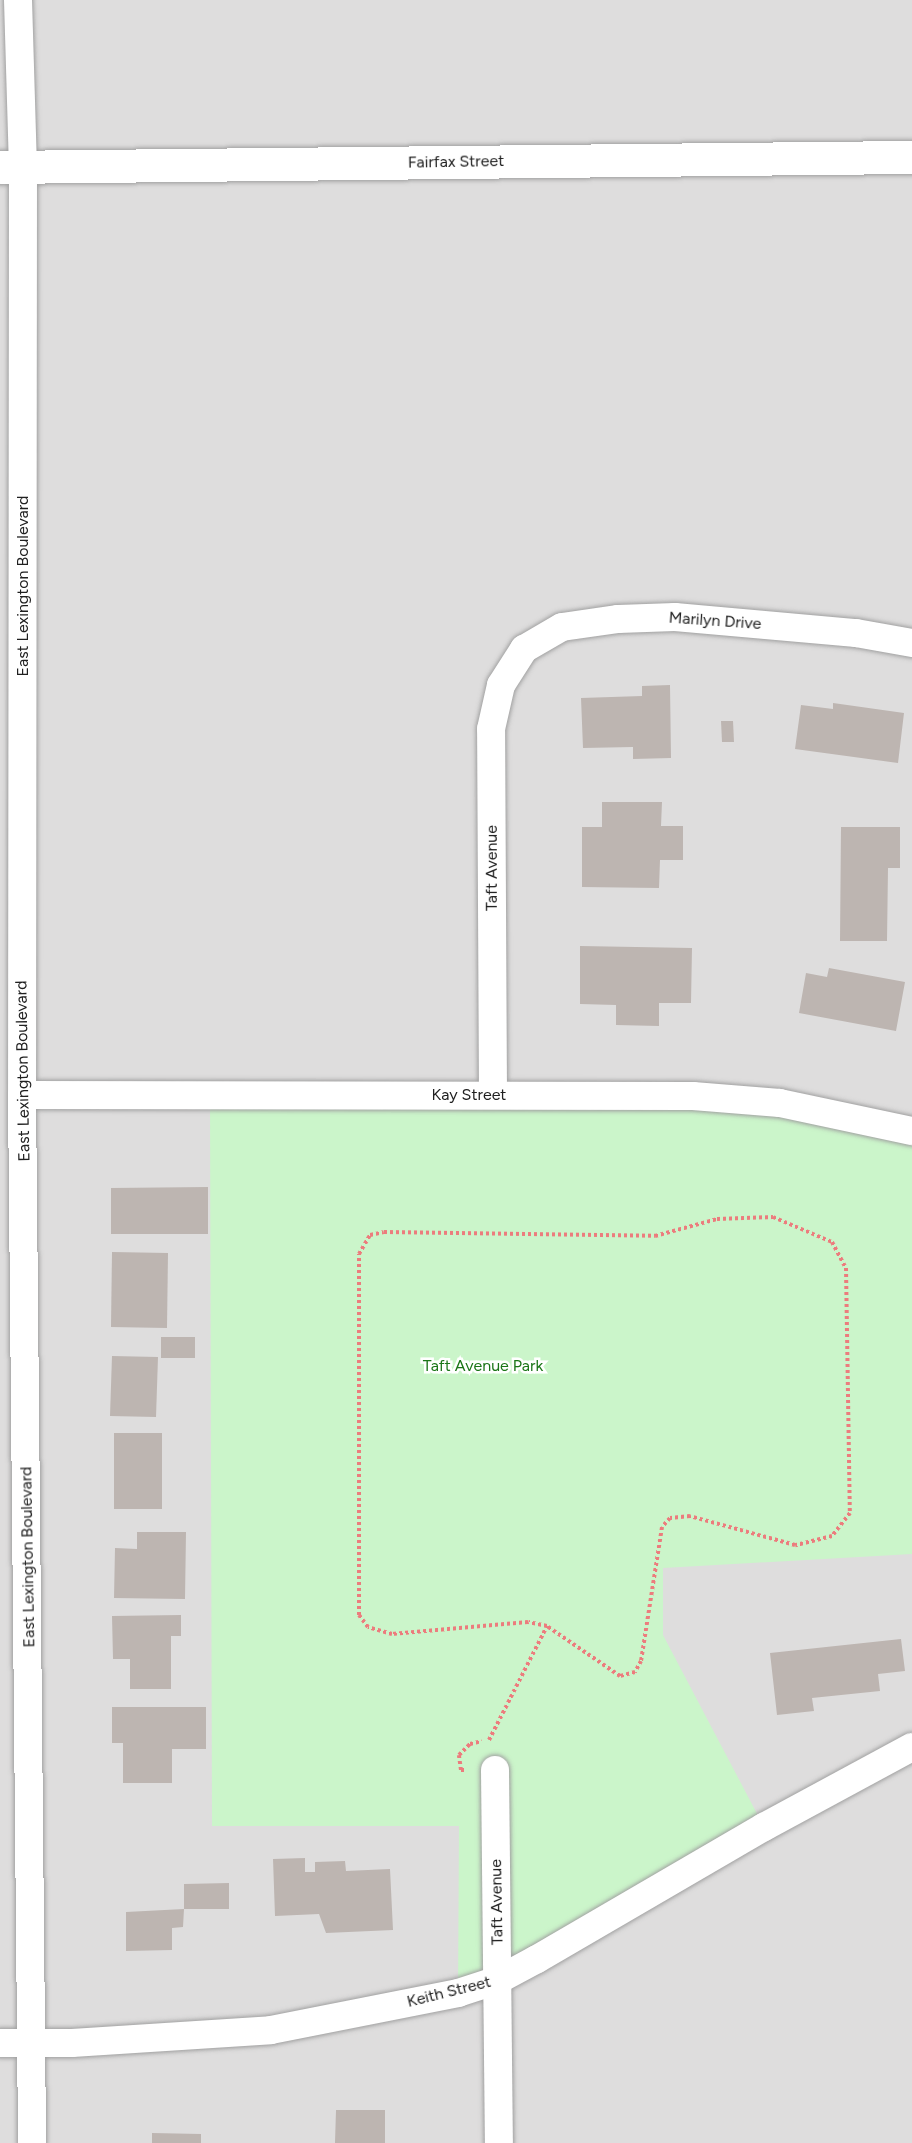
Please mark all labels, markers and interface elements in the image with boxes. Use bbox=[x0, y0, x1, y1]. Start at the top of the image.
street label: Fairfax Street bbox=[408, 152, 504, 172]
street label: East Lexington Boulevard bbox=[13, 496, 33, 676]
street label: Marilyn Drive bbox=[668, 608, 762, 634]
street label: Taft Avenue bbox=[482, 825, 502, 911]
street label: East Lexington Boulevard bbox=[12, 980, 34, 1162]
street label: Kay Street bbox=[432, 1085, 506, 1105]
park label: Taft Avenue Park bbox=[423, 1356, 543, 1376]
street label: East Lexington Boulevard bbox=[17, 1466, 39, 1648]
street label: Taft Avenue bbox=[487, 1859, 507, 1945]
street label: Keith Street bbox=[405, 1972, 493, 2012]

